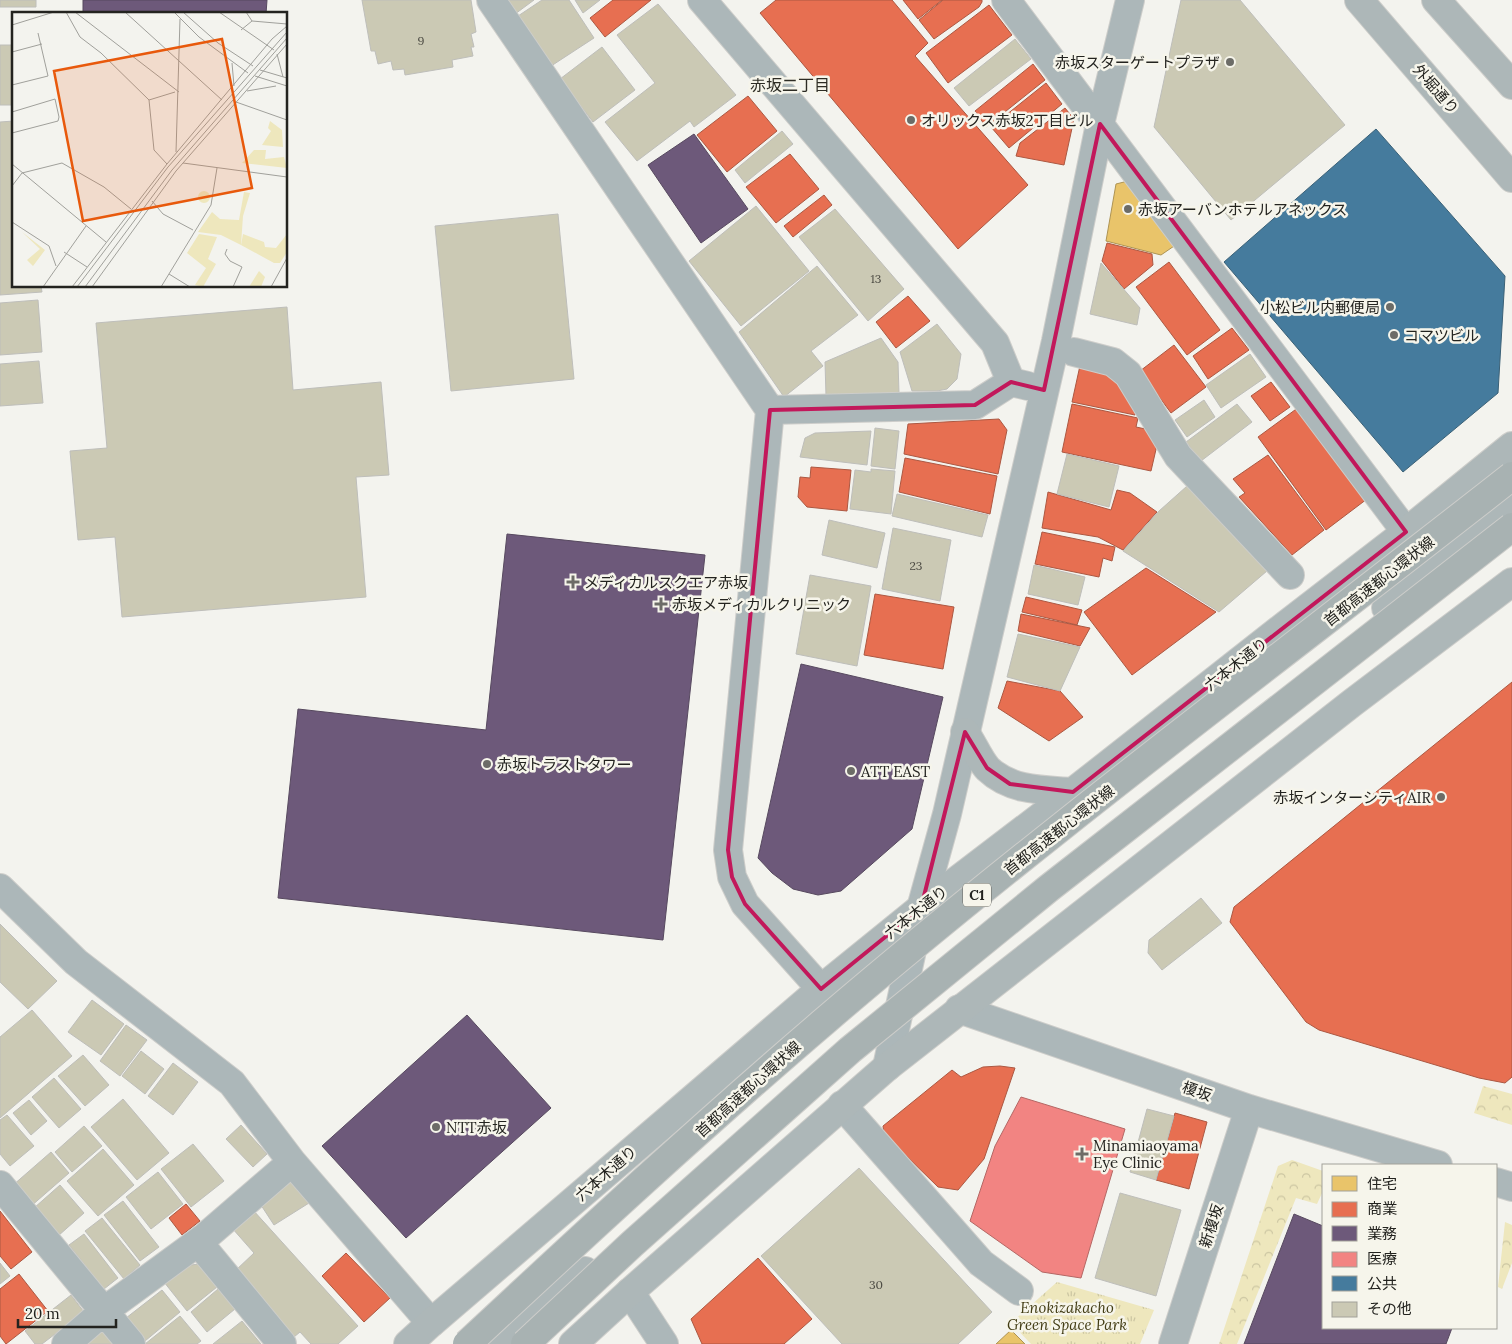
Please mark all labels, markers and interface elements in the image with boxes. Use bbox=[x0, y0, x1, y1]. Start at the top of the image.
inset map bbox=[12, 12, 288, 288]
house number: 9 bbox=[418, 33, 425, 48]
place label: 赤坂スターゲートプラザ bbox=[1055, 53, 1220, 72]
marker: 赤坂スターゲートプラザ bbox=[1224, 56, 1236, 68]
street label: 外堀通り bbox=[1409, 60, 1463, 118]
district label: 赤坂二丁目 bbox=[750, 75, 830, 95]
place label: オリックス赤坂2丁目ビル bbox=[921, 111, 1094, 130]
marker: オリックス赤坂2丁目ビル bbox=[905, 114, 917, 126]
place label: 赤坂アーバンホテルアネックス bbox=[1138, 200, 1347, 219]
marker: 赤坂アーバンホテルアネックス bbox=[1122, 203, 1134, 215]
house number: 13 bbox=[870, 271, 882, 286]
place label: 小松ビル内郵便局 bbox=[1260, 298, 1380, 317]
marker: 小松ビル内郵便局 bbox=[1384, 301, 1396, 313]
place label: コマツビル bbox=[1404, 326, 1479, 345]
marker: コマツビル bbox=[1388, 329, 1400, 341]
street label: 首都高速都心環状線 bbox=[1320, 532, 1438, 630]
house number: 23 bbox=[910, 558, 923, 573]
place label: メディカルスクエア赤坂 bbox=[584, 573, 748, 592]
marker: メディカルスクエア赤坂 bbox=[566, 575, 580, 589]
place label: 赤坂メディカルクリニック bbox=[672, 595, 851, 614]
marker: 赤坂メディカルクリニック bbox=[654, 597, 668, 611]
street label: 六本木通り bbox=[1201, 633, 1271, 695]
place label: 赤坂トラストタワー bbox=[497, 755, 632, 774]
marker: 赤坂トラストタワー bbox=[481, 758, 493, 770]
place label: ATT EAST bbox=[860, 762, 930, 781]
marker: ATT EAST bbox=[845, 765, 857, 777]
street label: 首都高速都心環状線 bbox=[1000, 781, 1118, 879]
place label: 赤坂インターシティAIR bbox=[1273, 788, 1432, 807]
marker: 赤坂インターシティAIR bbox=[1435, 791, 1447, 803]
street label: 六本木通り bbox=[881, 881, 951, 943]
road number: C1 bbox=[963, 884, 991, 906]
street label: 首都高速都心環状線 bbox=[691, 1037, 805, 1141]
street label: 榎坂 bbox=[1180, 1077, 1214, 1105]
place label: NTT赤坂 bbox=[446, 1118, 507, 1137]
marker: NTT赤坂 bbox=[430, 1121, 442, 1133]
place label: Minamiaoyama Eye Clinic bbox=[1093, 1136, 1199, 1172]
street label: 六本木通り bbox=[571, 1141, 641, 1205]
marker: Minamiaoyama Eye Clinic bbox=[1075, 1147, 1089, 1161]
legend bbox=[1322, 1164, 1497, 1329]
text: 住宅 bbox=[1367, 1174, 1397, 1193]
text: 商業 bbox=[1367, 1199, 1397, 1218]
street label: 新榎坂 bbox=[1195, 1202, 1227, 1250]
text: 業務 bbox=[1367, 1224, 1397, 1243]
text: 医療 bbox=[1367, 1249, 1397, 1268]
text: 公共 bbox=[1367, 1274, 1397, 1293]
house number: 30 bbox=[869, 1277, 883, 1292]
scale bar bbox=[18, 1296, 115, 1328]
park label: Enokizakacho Green Space Park bbox=[1007, 1298, 1127, 1334]
text: その他 bbox=[1367, 1299, 1412, 1318]
text: 20 m bbox=[25, 1304, 60, 1323]

